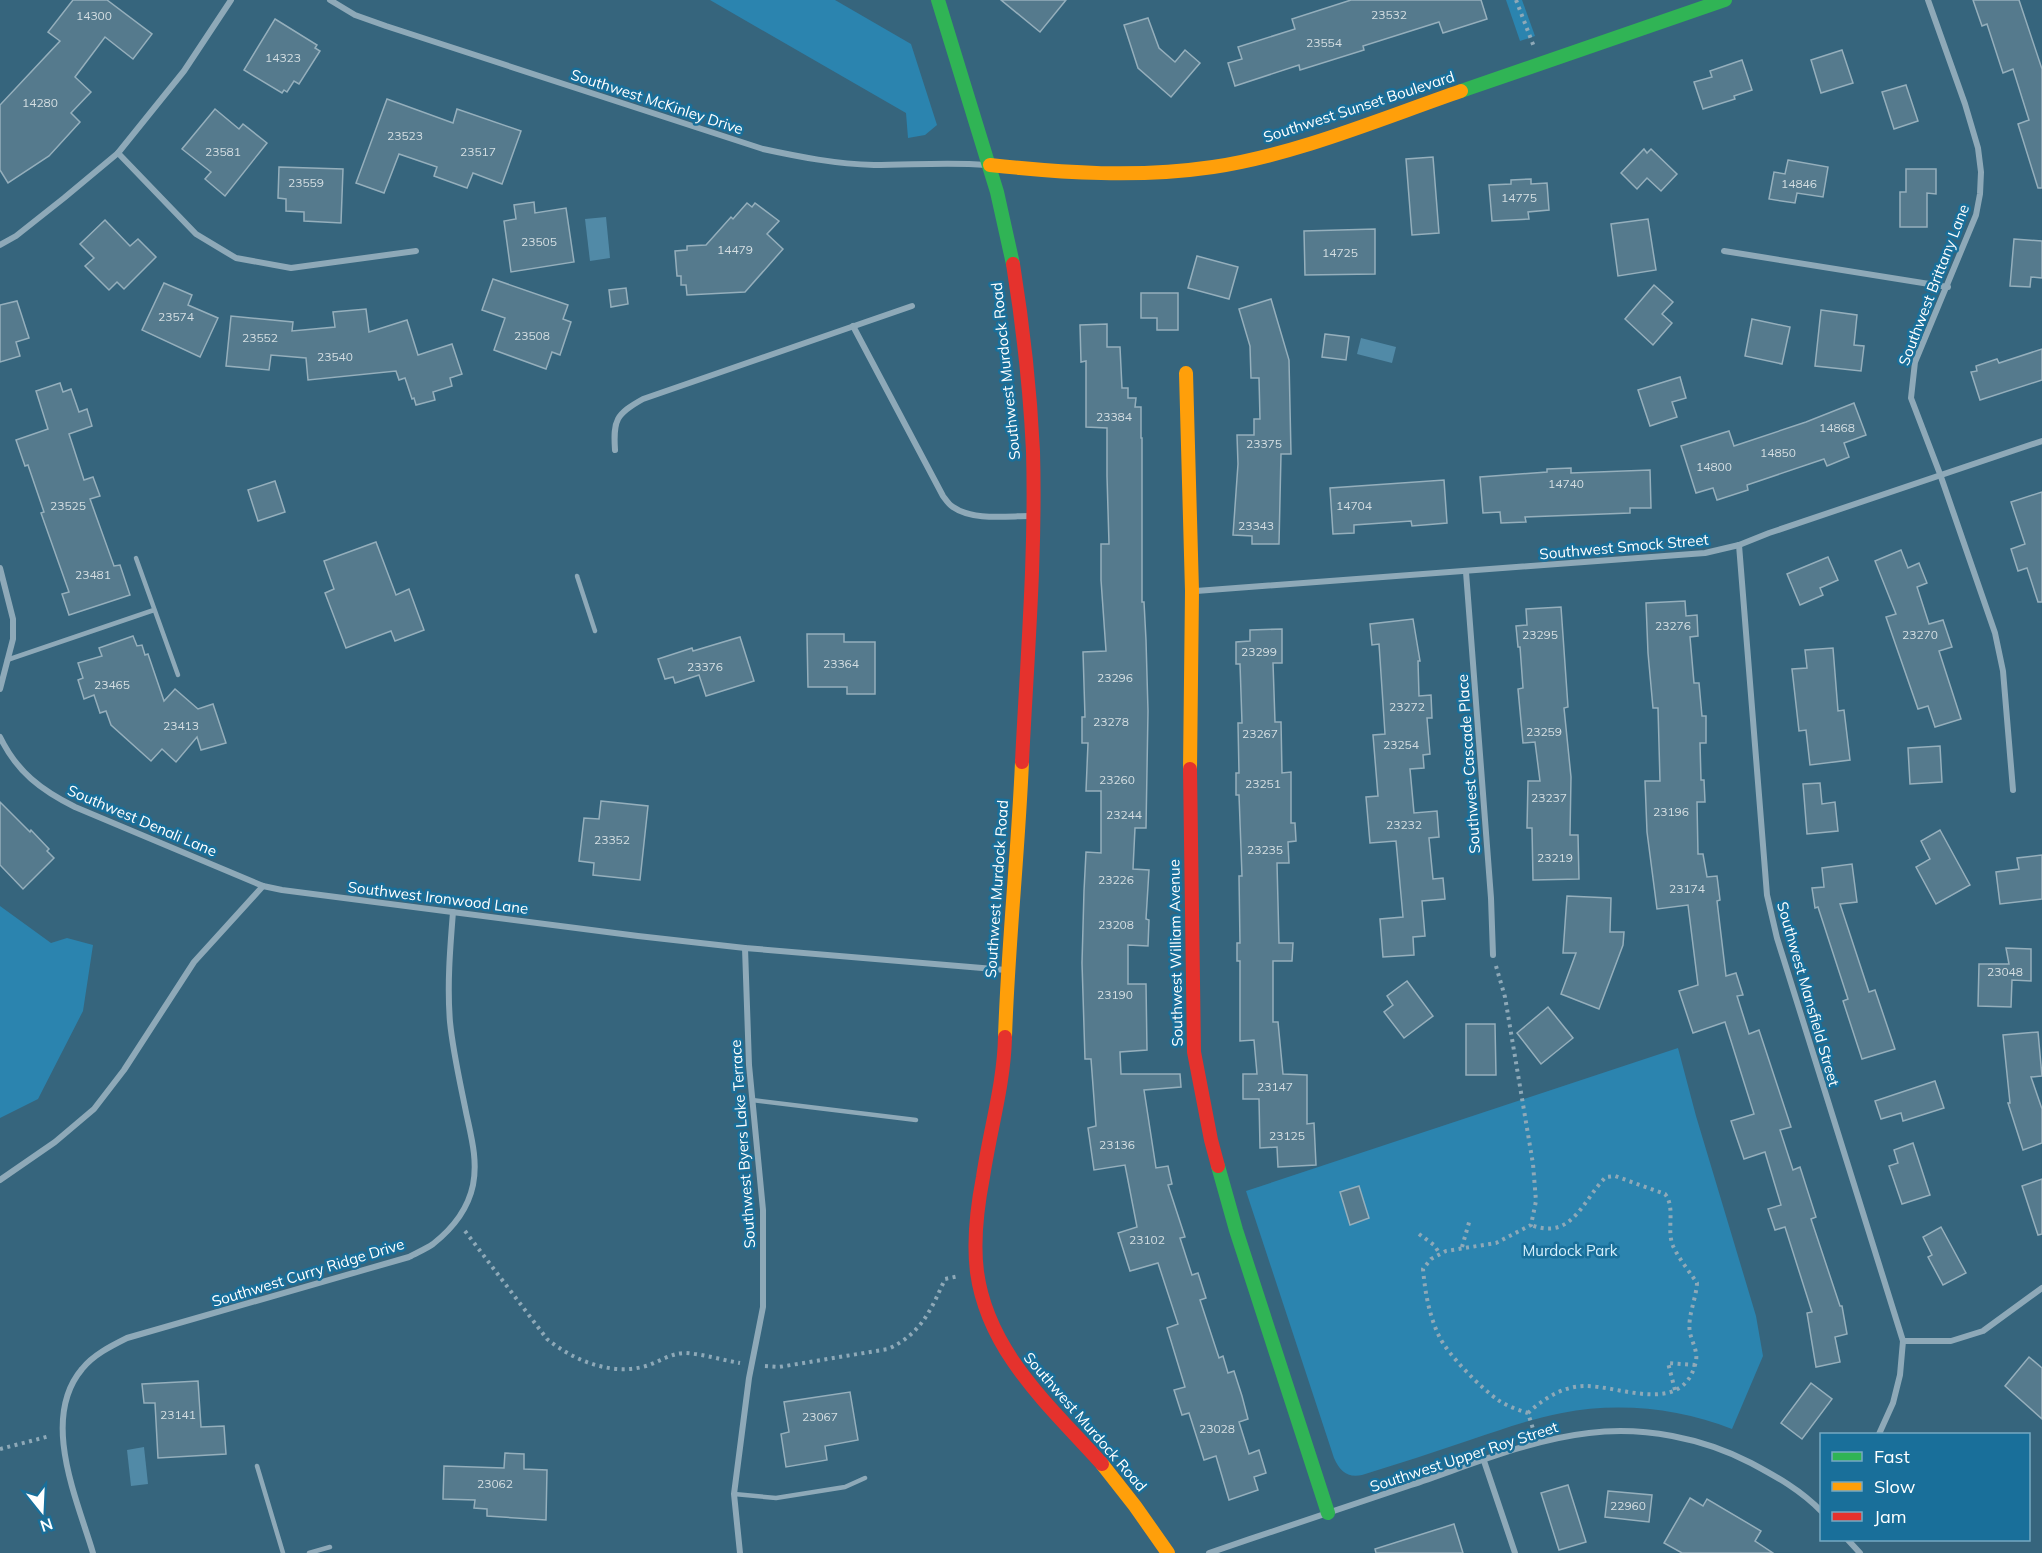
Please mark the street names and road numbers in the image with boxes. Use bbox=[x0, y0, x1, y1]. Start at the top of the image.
street label: Southwest McKinley Drive bbox=[569, 65, 746, 138]
street label: Southwest Sunset Boulevard bbox=[1261, 67, 1457, 146]
street label: Southwest Brittany Lane bbox=[1894, 201, 1973, 368]
street label: Southwest Murdock Road bbox=[987, 281, 1024, 461]
street label: Southwest Smock Street bbox=[1539, 530, 1709, 563]
street label: Southwest Cascade Place bbox=[1453, 674, 1484, 854]
street label: Southwest Denali Lane bbox=[65, 780, 220, 861]
street label: Southwest Murdock Road bbox=[981, 799, 1012, 979]
street label: Southwest William Avenue bbox=[1164, 859, 1187, 1047]
street label: Southwest Ironwood Lane bbox=[347, 877, 529, 918]
street label: Southwest Mansfield Street bbox=[1773, 899, 1844, 1088]
street label: Southwest Byers Lake Terrace bbox=[726, 1039, 759, 1249]
street label: Southwest Curry Ridge Drive bbox=[209, 1234, 406, 1311]
street label: Southwest Murdock Road bbox=[1020, 1348, 1151, 1495]
street label: Southwest Upper Roy Street bbox=[1367, 1417, 1560, 1496]

